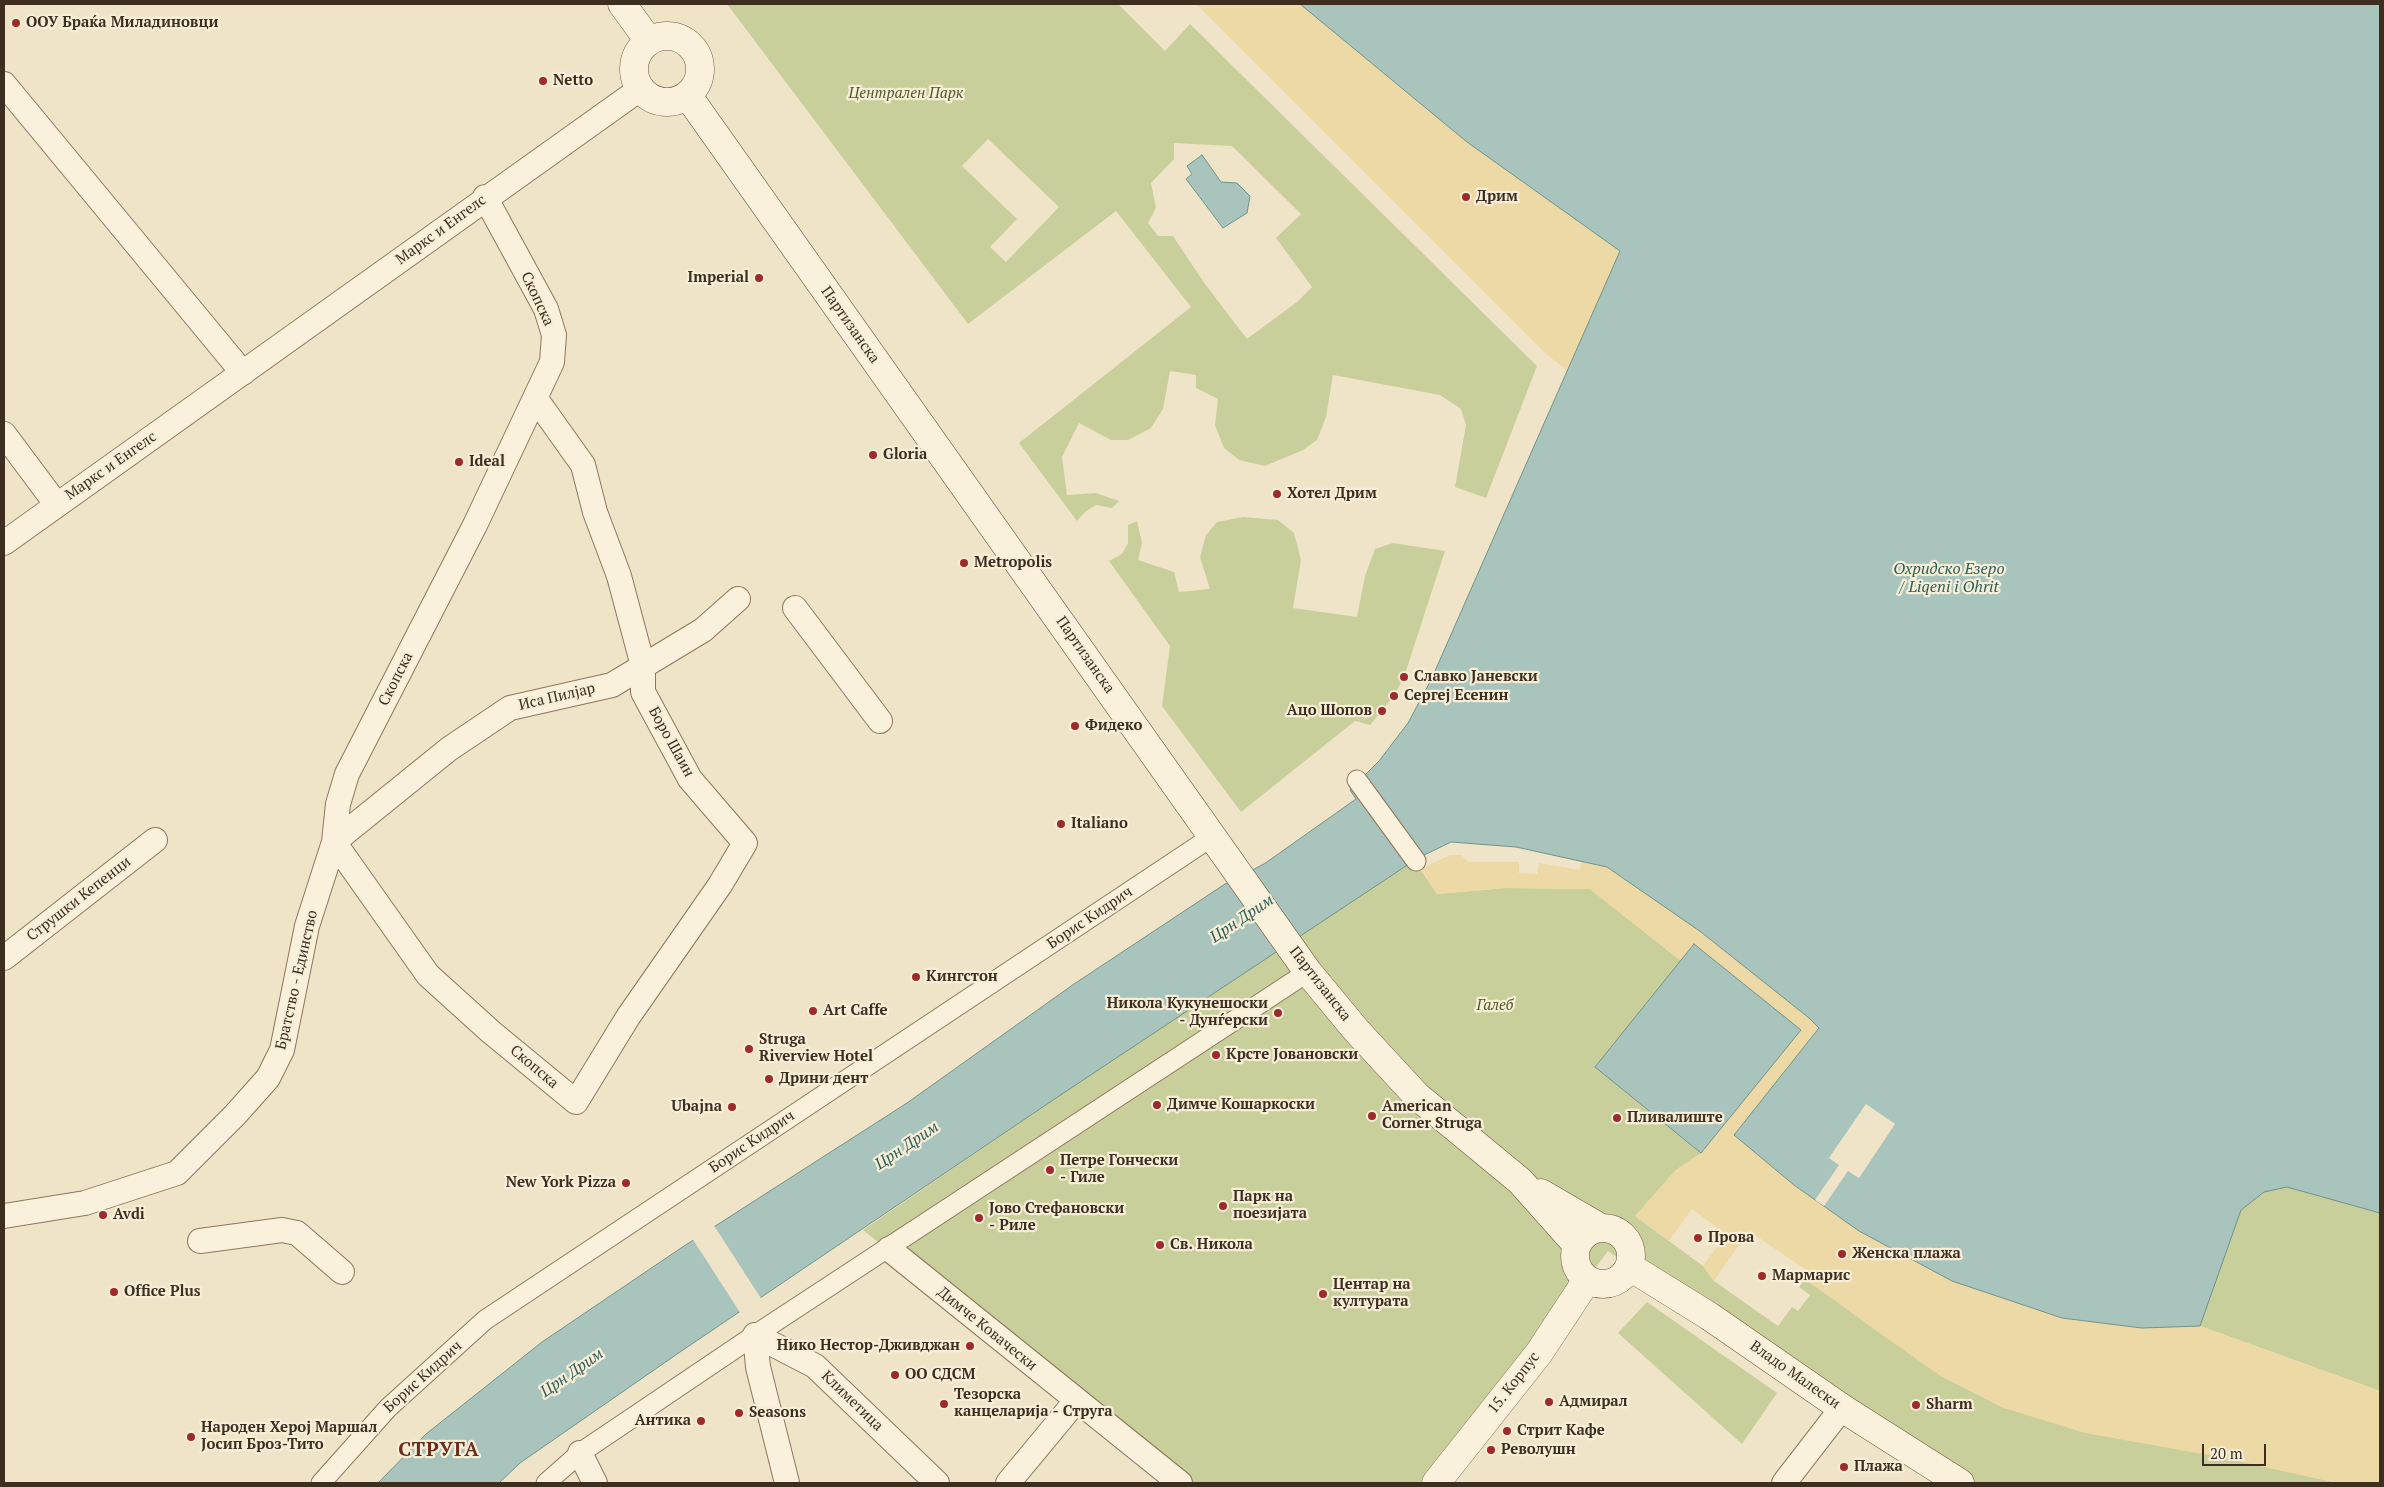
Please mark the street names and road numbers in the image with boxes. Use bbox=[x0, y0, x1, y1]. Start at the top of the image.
street label: Маркс и Енгелс bbox=[392, 191, 490, 269]
street label: Скопска bbox=[517, 269, 557, 329]
street label: Партизанска bbox=[817, 283, 883, 367]
street label: Маркс и Енгелс bbox=[62, 428, 160, 504]
street label: Партизанска bbox=[1052, 613, 1118, 697]
street label: Скопска bbox=[375, 649, 417, 709]
street label: Иса Пилјар bbox=[517, 679, 597, 715]
street label: Боро Шаин bbox=[644, 704, 698, 780]
street label: Струшки Кепенци bbox=[23, 853, 135, 945]
street label: Борис Кидрич bbox=[1044, 883, 1136, 953]
street label: Братство - Единство bbox=[272, 908, 322, 1052]
street label: Партизанска bbox=[1285, 943, 1355, 1025]
street label: Скопска bbox=[506, 1042, 562, 1092]
street label: Борис Кидрич bbox=[706, 1107, 798, 1177]
street label: Димче Ковачески bbox=[933, 1283, 1041, 1375]
street label: Борис Кидрич bbox=[380, 1337, 466, 1417]
street label: Владо Малески bbox=[1746, 1337, 1844, 1413]
street label: 15. Корпус bbox=[1484, 1349, 1544, 1417]
street label: Климетица bbox=[817, 1367, 887, 1435]

